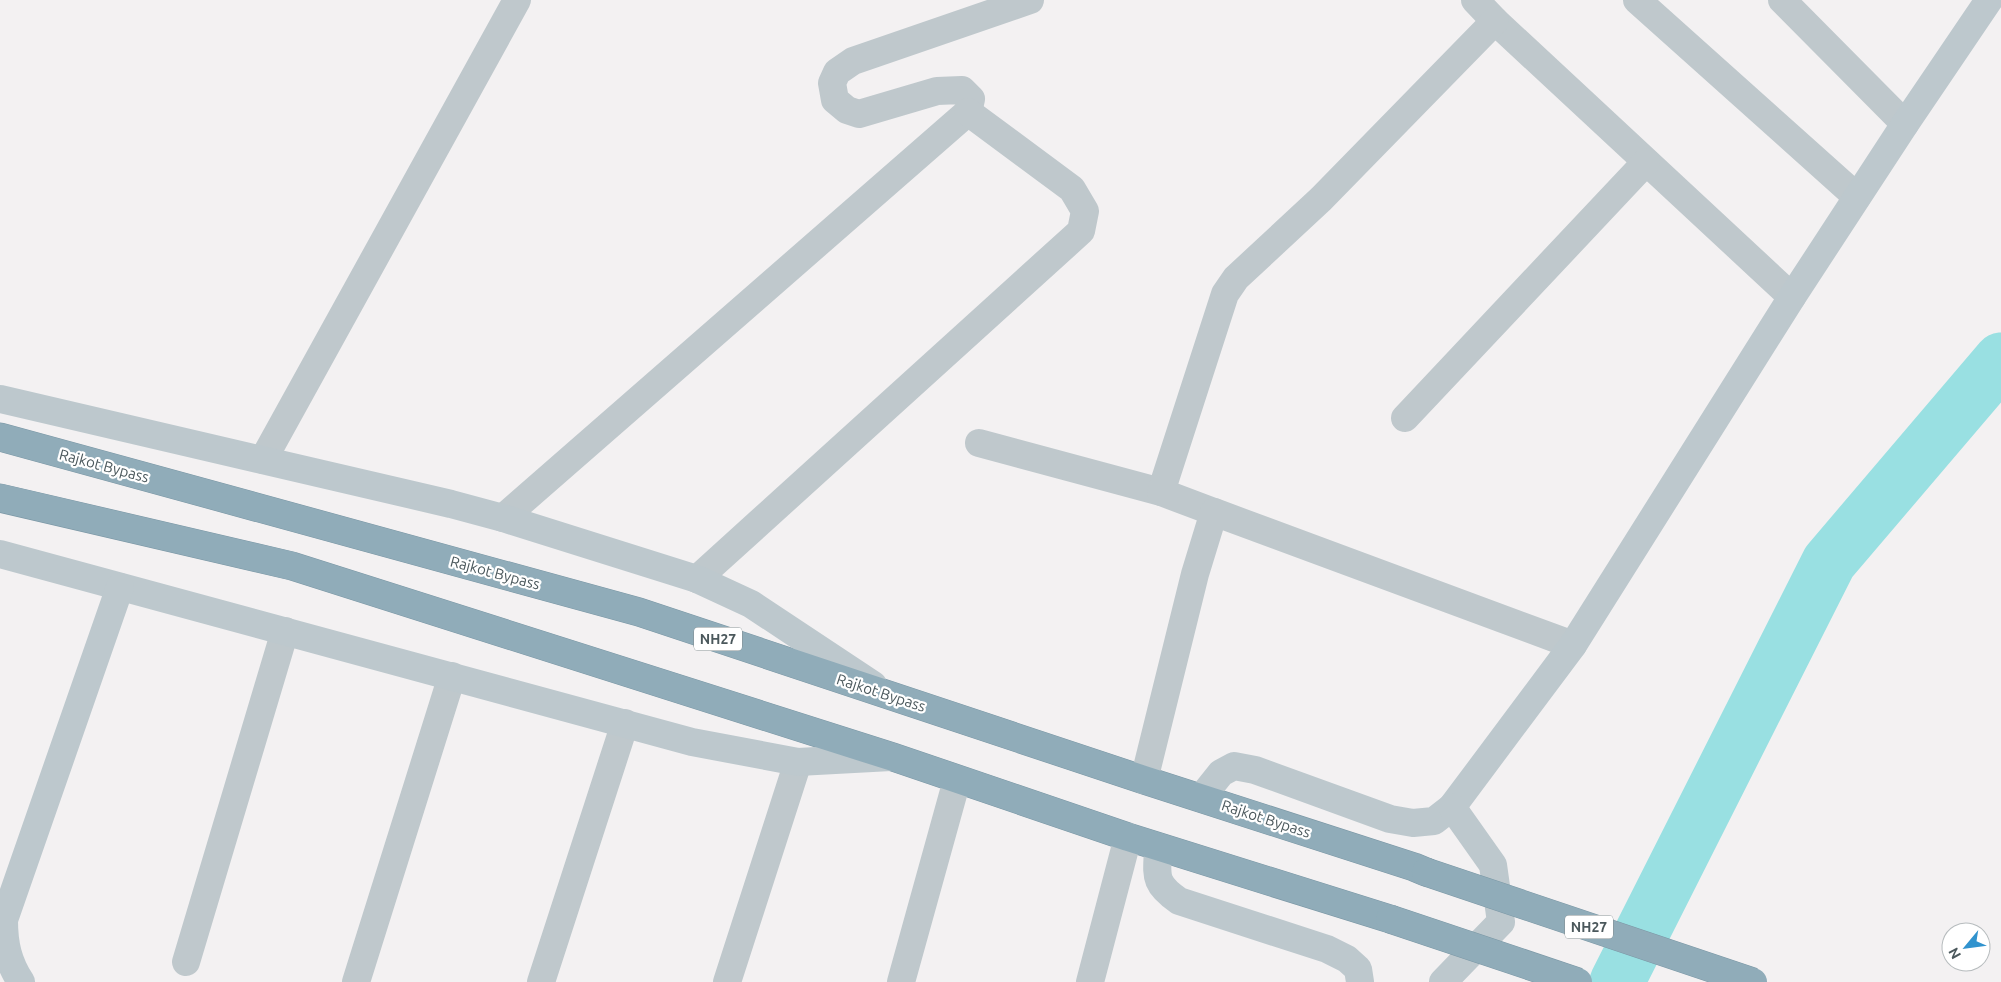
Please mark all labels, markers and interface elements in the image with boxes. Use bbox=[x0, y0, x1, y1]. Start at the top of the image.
street label: Rajkot Bypass bbox=[57, 445, 151, 486]
street label: Rajkot Bypass bbox=[448, 552, 542, 593]
road number: NH27 bbox=[694, 628, 742, 650]
street label: Rajkot Bypass bbox=[835, 670, 928, 715]
street label: Rajkot Bypass bbox=[1220, 796, 1313, 841]
road number: NH27 bbox=[1565, 916, 1613, 939]
north arrow bbox=[1941, 922, 1991, 972]
text: N bbox=[1945, 945, 1964, 962]

